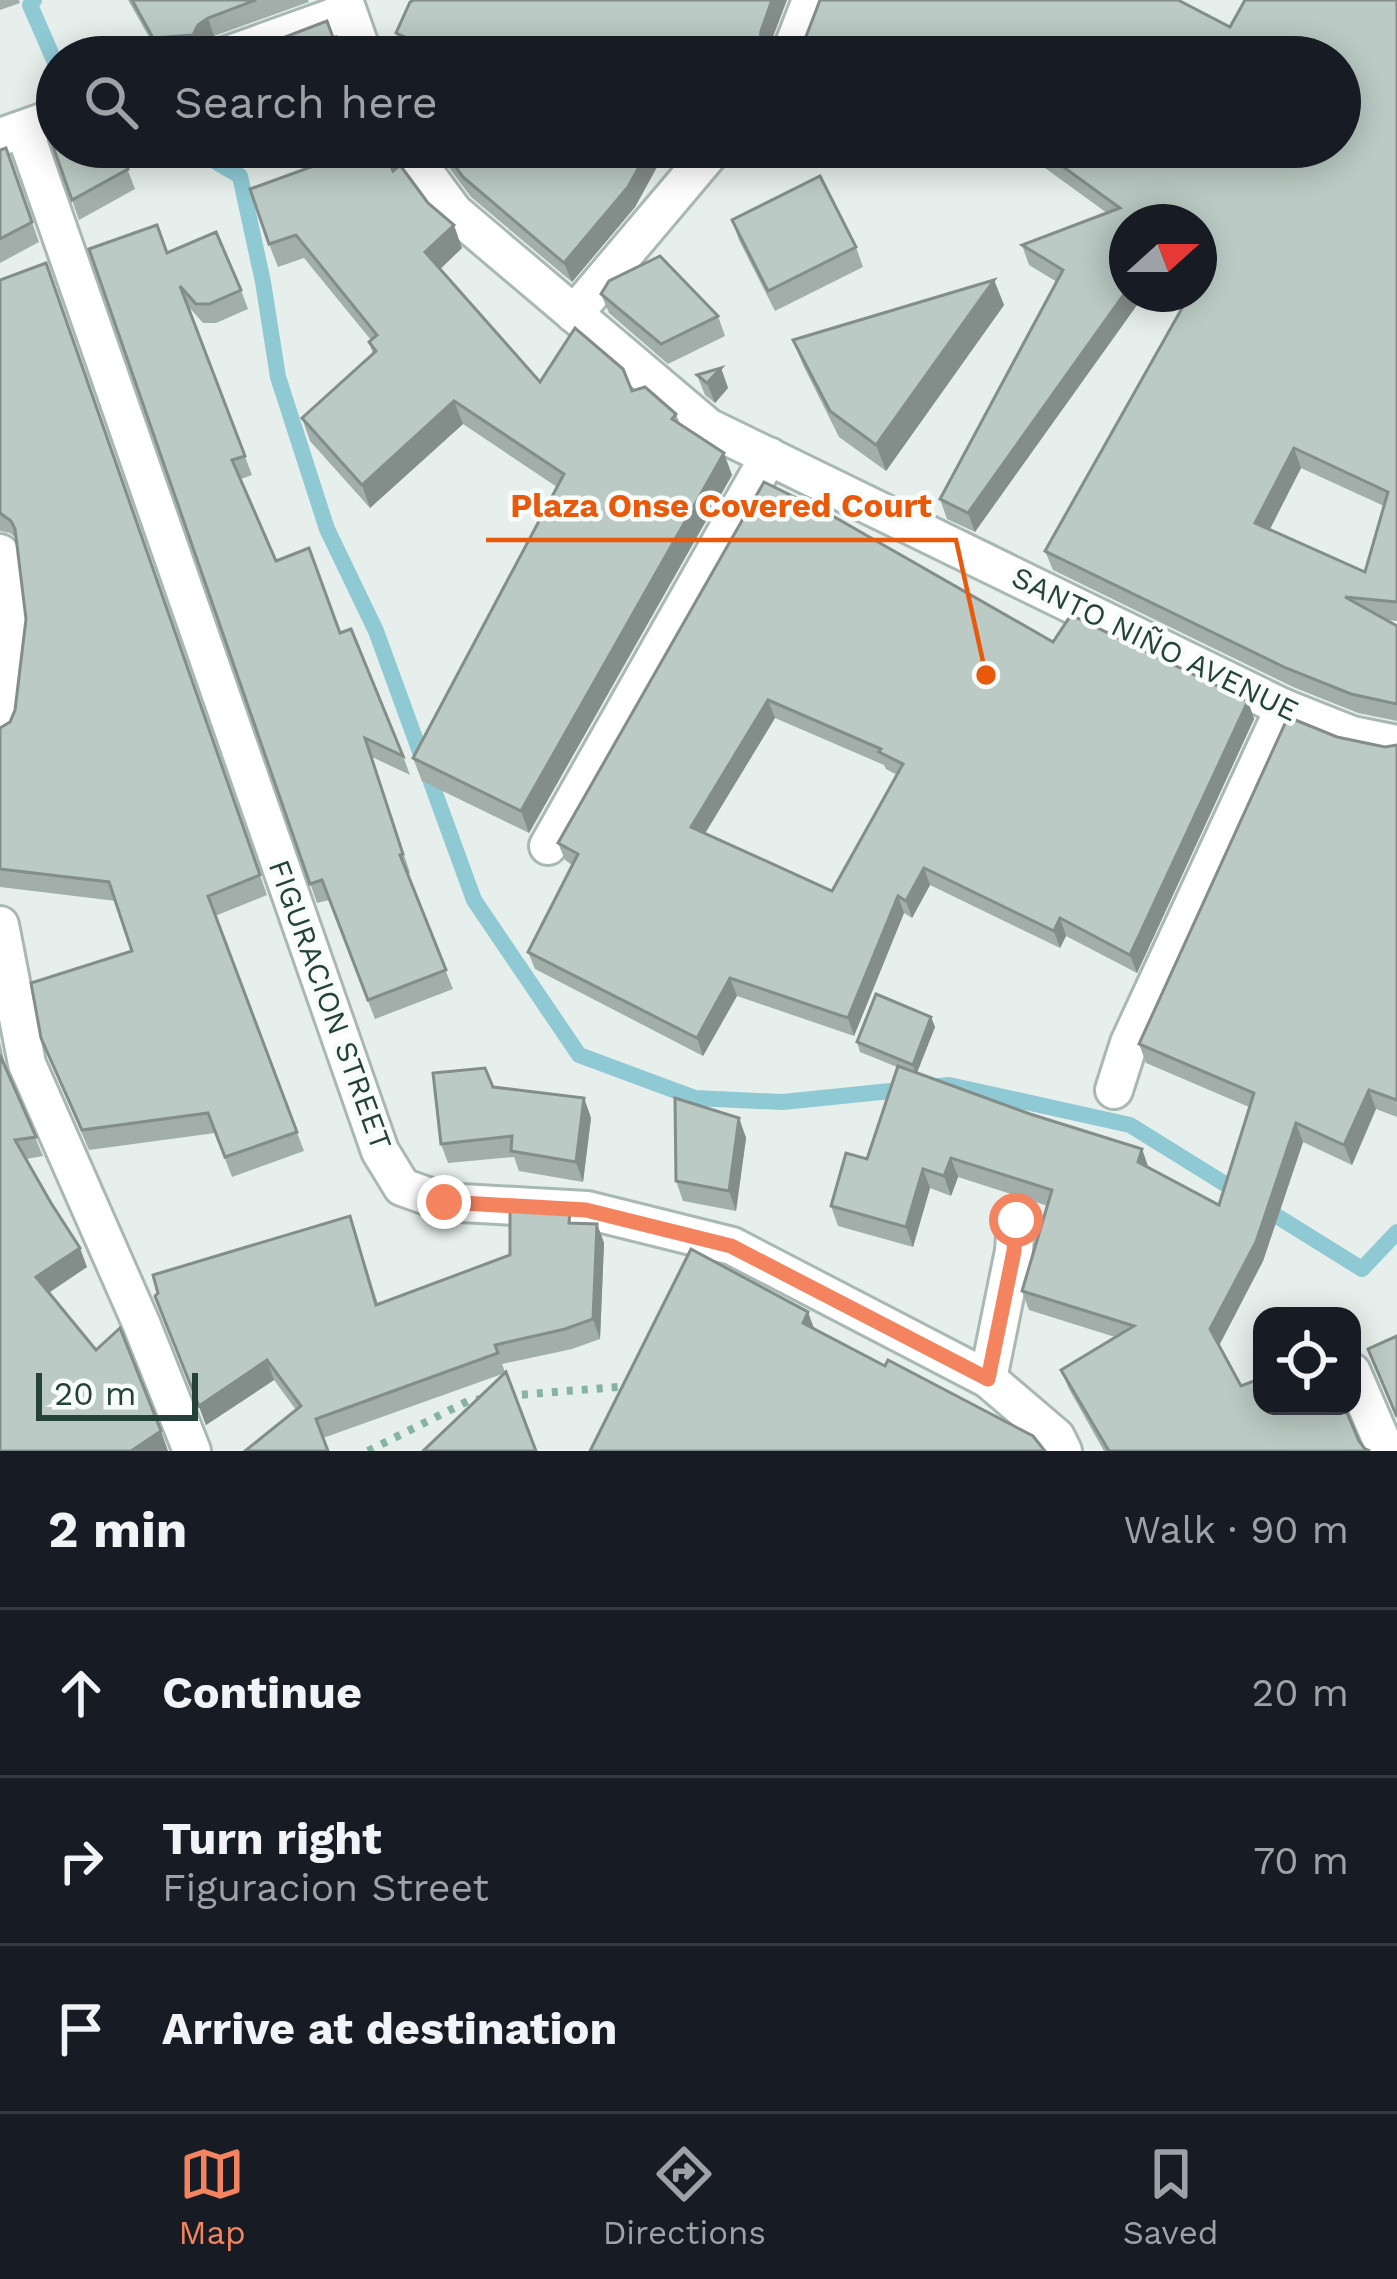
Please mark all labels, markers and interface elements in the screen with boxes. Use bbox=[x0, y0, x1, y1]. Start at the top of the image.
search box bbox=[36, 36, 1361, 168]
icon: search bbox=[78, 69, 144, 135]
text: Search here bbox=[174, 76, 438, 129]
north arrow bbox=[1109, 204, 1217, 312]
callout: Plaza Onse Covered Court bbox=[486, 471, 956, 540]
text: Plaza Onse Covered Court bbox=[510, 486, 932, 525]
street label: SANTO NIÑO AVENUE bbox=[1006, 559, 1304, 728]
street label: FIGURACION STREET bbox=[262, 855, 399, 1155]
route end bbox=[417, 1175, 471, 1229]
route start bbox=[989, 1193, 1043, 1247]
map controls bbox=[1253, 1307, 1361, 1415]
button: locate bbox=[1253, 1307, 1361, 1415]
scale bar bbox=[36, 1367, 198, 1420]
text: 20 m bbox=[54, 1374, 136, 1413]
text: 2 min bbox=[48, 1500, 187, 1559]
text: Walk · 90 m bbox=[1124, 1507, 1349, 1552]
icon: ahead bbox=[48, 1660, 114, 1726]
text: Continue bbox=[162, 1666, 362, 1719]
text: 20 m bbox=[1252, 1670, 1349, 1715]
text: Turn right bbox=[162, 1812, 382, 1865]
icon: right bbox=[48, 1828, 114, 1894]
text: 70 m bbox=[1253, 1838, 1349, 1883]
text: Figuracion Street bbox=[162, 1865, 489, 1910]
icon: arrive bbox=[48, 1996, 114, 2062]
text: Arrive at destination bbox=[162, 2002, 617, 2055]
tab: Map bbox=[178, 2141, 246, 2252]
tab: Directions bbox=[603, 2141, 766, 2252]
tab: Saved bbox=[1123, 2141, 1219, 2252]

